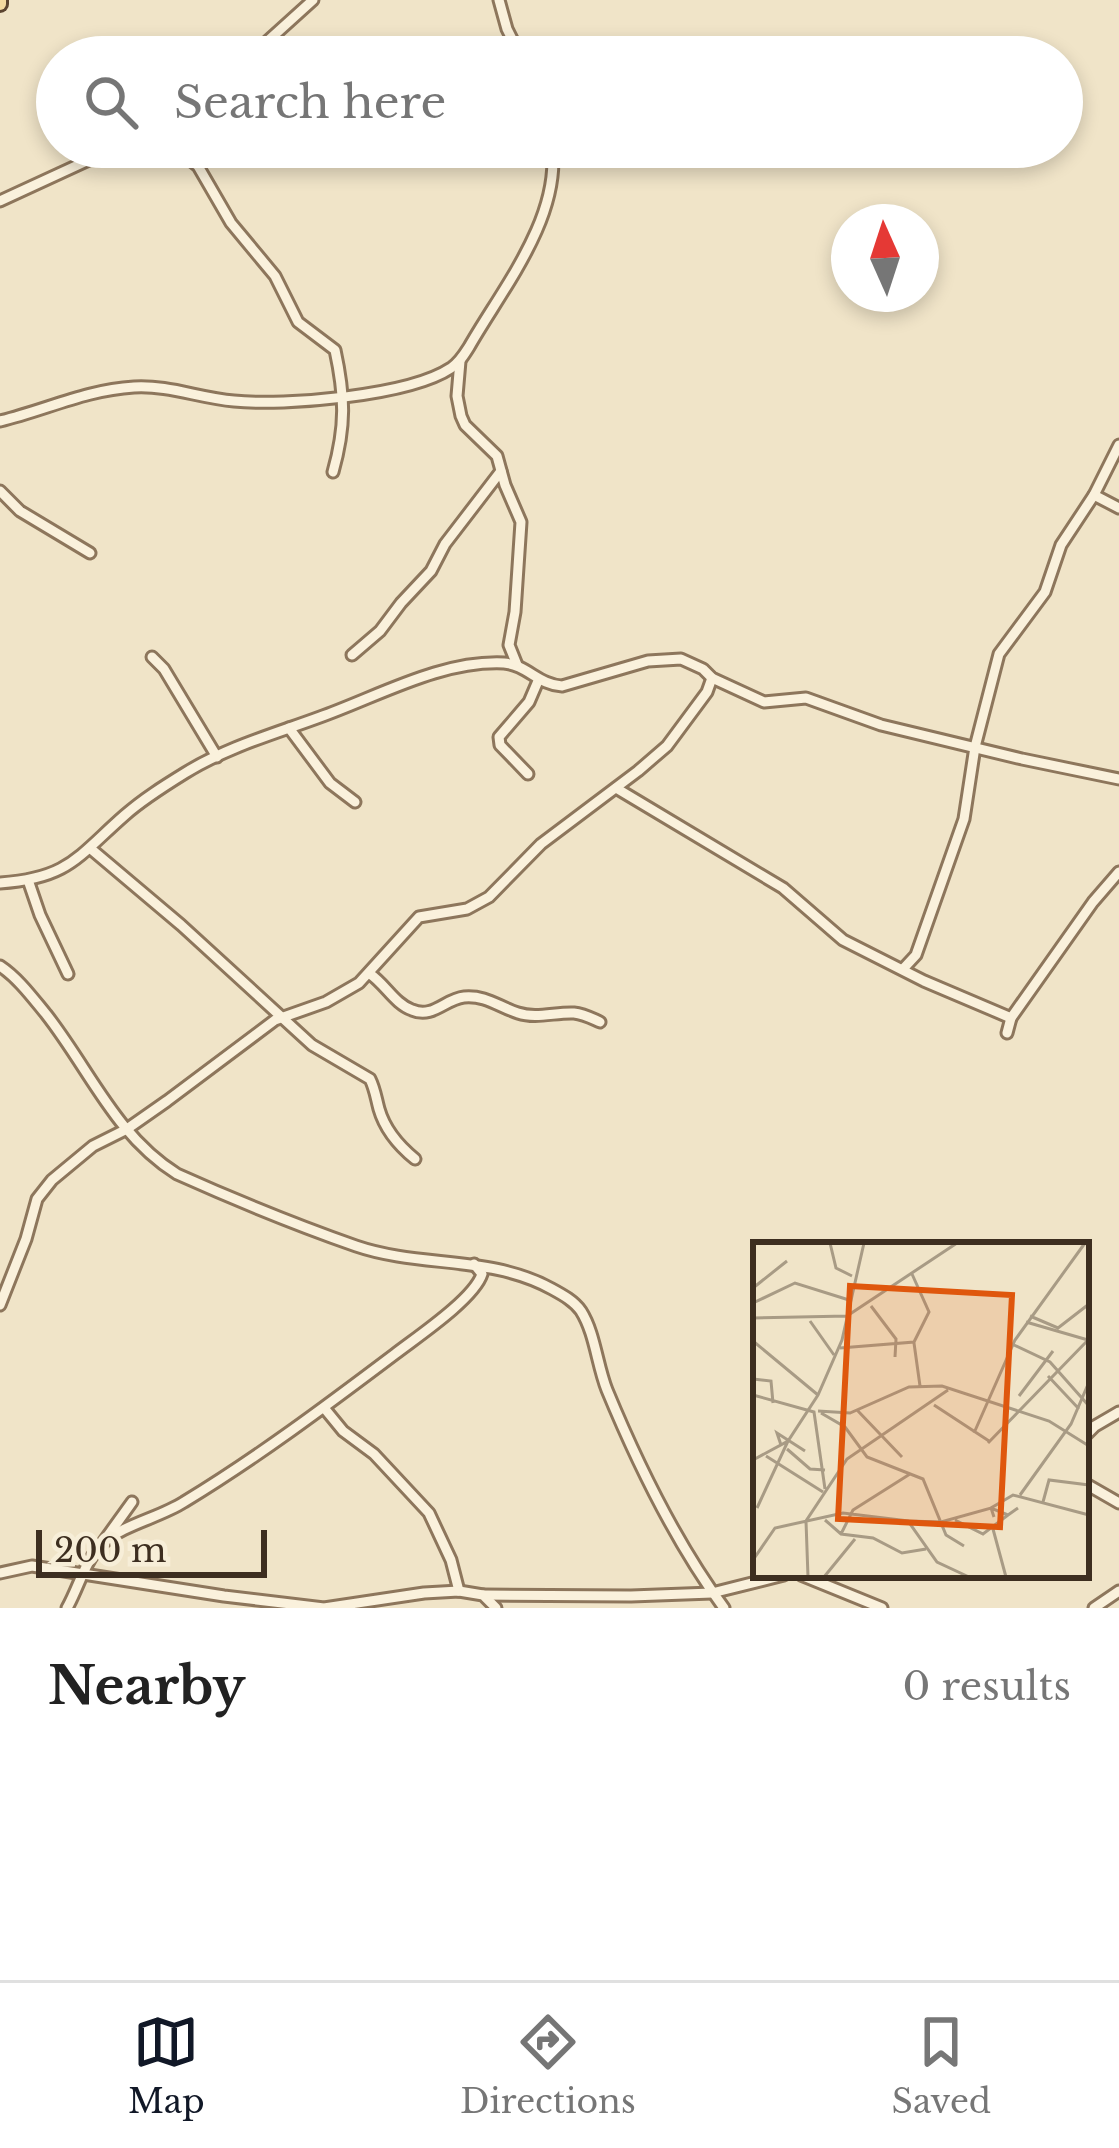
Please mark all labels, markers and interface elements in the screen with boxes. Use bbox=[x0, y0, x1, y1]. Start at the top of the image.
search box bbox=[36, 36, 1083, 168]
icon: search bbox=[78, 69, 144, 135]
text: Search here bbox=[174, 74, 446, 130]
north arrow bbox=[831, 204, 939, 312]
inset map bbox=[753, 1242, 1089, 1578]
scale bar bbox=[36, 1524, 267, 1577]
text: 200 m bbox=[54, 1530, 166, 1571]
text: Nearby bbox=[48, 1655, 245, 1718]
text: 0 results bbox=[902, 1662, 1071, 1711]
tab: Map bbox=[128, 2009, 205, 2122]
tab: Directions bbox=[460, 2009, 636, 2122]
tab: Saved bbox=[892, 2009, 991, 2122]

